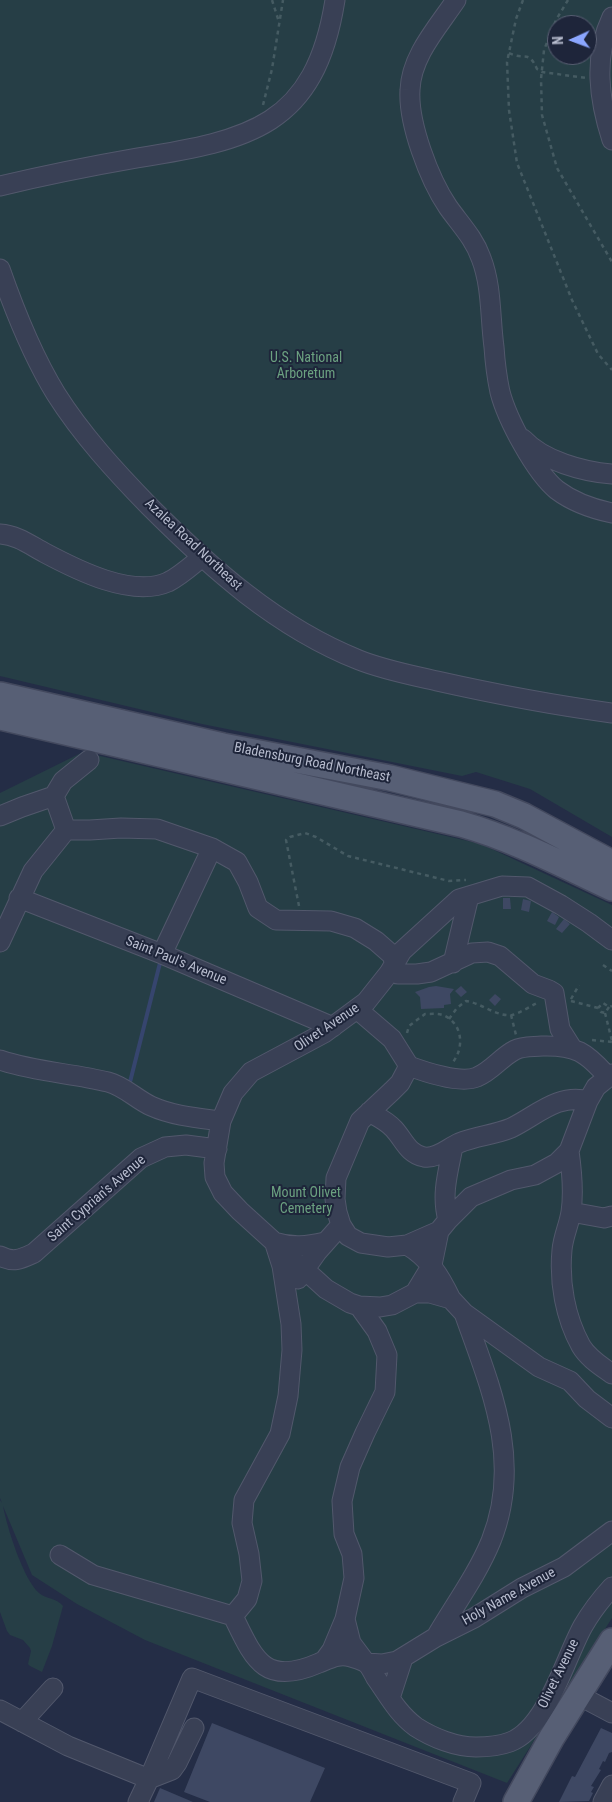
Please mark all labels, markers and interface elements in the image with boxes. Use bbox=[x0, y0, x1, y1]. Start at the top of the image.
north arrow bbox=[547, 15, 597, 65]
text: N bbox=[550, 36, 566, 45]
park label: U.S. National Arboretum bbox=[270, 350, 342, 382]
street label: Azalea Road Northeast bbox=[141, 496, 245, 594]
street label: Bladensburg Road Northeast bbox=[233, 740, 391, 786]
street label: Saint Paul's Avenue bbox=[123, 933, 229, 989]
street label: Olivet Avenue bbox=[291, 1000, 363, 1056]
street label: Saint Cyprian's Avenue bbox=[45, 1152, 149, 1246]
park label: Mount Olivet Cemetery bbox=[271, 1185, 341, 1218]
street label: Holy Name Avenue bbox=[459, 1564, 559, 1630]
street label: Olivet Avenue bbox=[535, 1637, 583, 1711]

